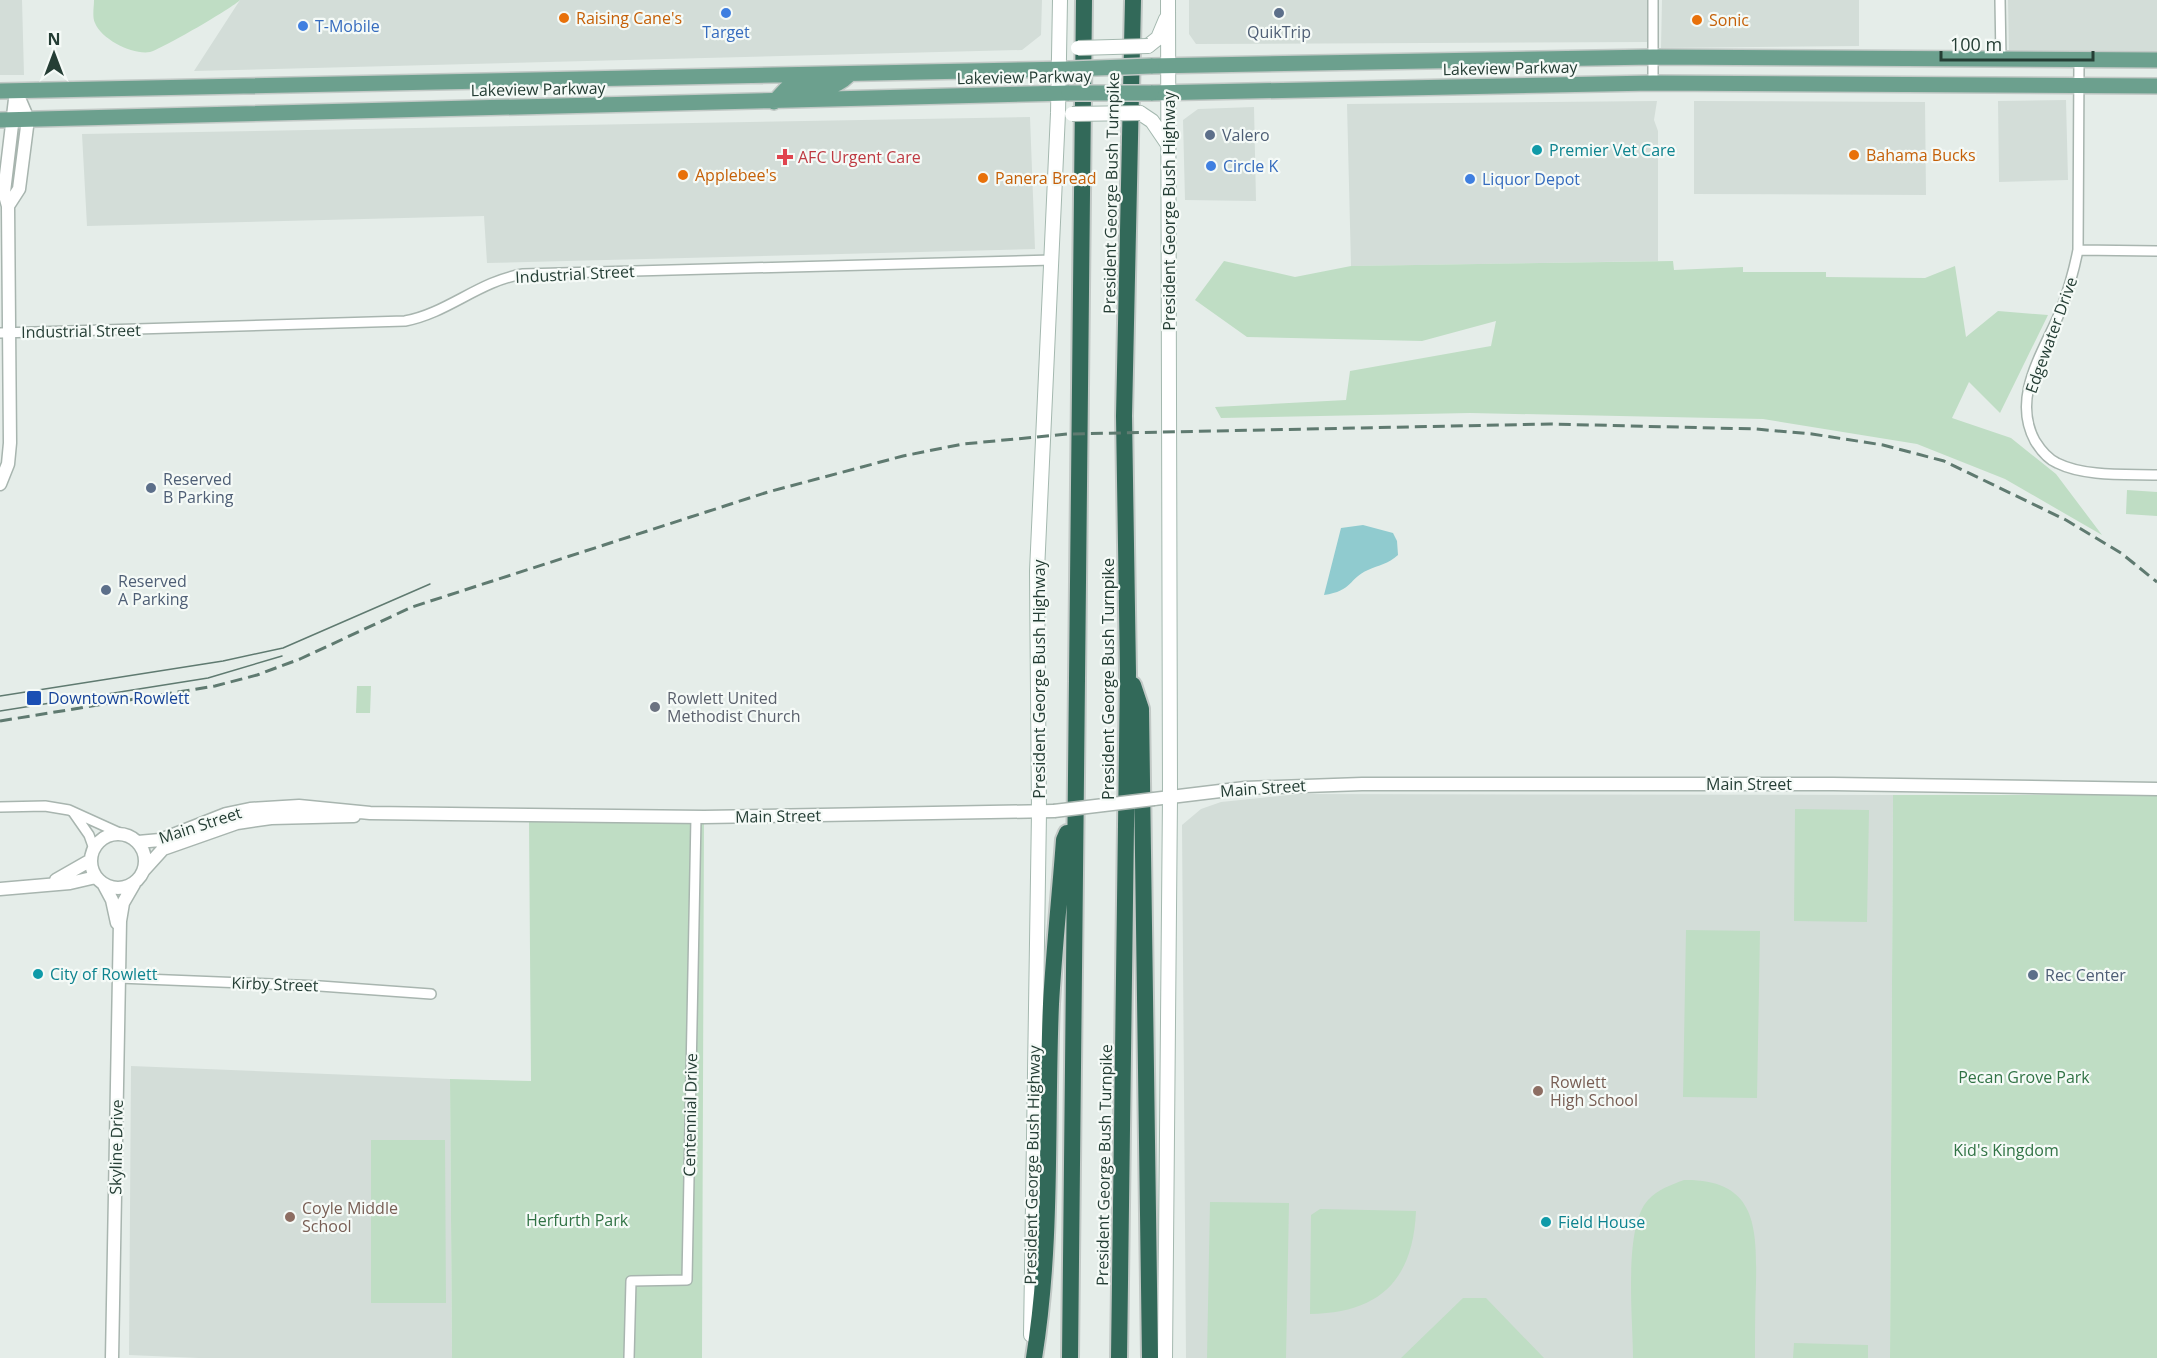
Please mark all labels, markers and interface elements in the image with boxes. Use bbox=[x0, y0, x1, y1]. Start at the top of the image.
marker: Target bbox=[719, 6, 733, 20]
marker: QuikTrip bbox=[1272, 6, 1286, 20]
place label: Raising Cane's bbox=[576, 7, 682, 29]
place label: Sonic bbox=[1709, 9, 1749, 31]
marker: Raising Cane's bbox=[557, 11, 571, 25]
marker: Sonic bbox=[1690, 13, 1704, 27]
place label: T-Mobile bbox=[315, 15, 380, 37]
marker: T-Mobile bbox=[296, 19, 310, 33]
place label: Target bbox=[702, 21, 750, 43]
place label: QuikTrip bbox=[1247, 21, 1311, 43]
north arrow bbox=[24, 24, 84, 84]
scale bar bbox=[1941, 24, 2092, 62]
text: N bbox=[47, 28, 61, 50]
text: 100 m bbox=[1950, 32, 2002, 56]
street label: Lakeview Parkway bbox=[1442, 56, 1579, 80]
street label: Lakeview Parkway bbox=[956, 65, 1093, 89]
street label: President George Bush Turnpike bbox=[1098, 72, 1124, 314]
street label: Lakeview Parkway bbox=[470, 77, 607, 101]
street label: President George Bush Highway bbox=[1158, 90, 1180, 331]
place label: Valero bbox=[1222, 124, 1270, 146]
marker: Valero bbox=[1203, 128, 1217, 142]
place label: Premier Vet Care bbox=[1549, 139, 1676, 161]
marker: Premier Vet Care bbox=[1530, 143, 1544, 157]
place label: Bahama Bucks bbox=[1866, 144, 1976, 166]
place label: AFC Urgent Care bbox=[798, 146, 921, 168]
marker: AFC Urgent Care bbox=[776, 148, 794, 166]
marker: Bahama Bucks bbox=[1847, 148, 1861, 162]
place label: Circle K bbox=[1223, 155, 1279, 177]
marker: Circle K bbox=[1204, 159, 1218, 173]
place label: Applebee's bbox=[695, 164, 777, 186]
place label: Panera Bread bbox=[995, 167, 1096, 189]
marker: Applebee's bbox=[676, 168, 690, 182]
place label: Liquor Depot bbox=[1482, 168, 1580, 190]
marker: Panera Bread bbox=[976, 171, 990, 185]
marker: Liquor Depot bbox=[1463, 172, 1477, 186]
street label: Industrial Street bbox=[515, 260, 636, 288]
street label: Edgewater Drive bbox=[2020, 274, 2082, 396]
street label: Industrial Street bbox=[21, 319, 141, 343]
place label: Reserved B Parking bbox=[163, 468, 234, 508]
marker: Reserved B Parking bbox=[144, 481, 158, 495]
street label: President George Bush Highway bbox=[1028, 558, 1050, 799]
street label: President George Bush Turnpike bbox=[1097, 558, 1119, 800]
place label: Reserved A Parking bbox=[118, 570, 189, 610]
marker: Reserved A Parking bbox=[99, 583, 113, 597]
place label: Downtown Rowlett bbox=[48, 687, 190, 709]
place label: Rowlett United Methodist Church bbox=[667, 687, 801, 727]
marker: Downtown Rowlett bbox=[25, 689, 43, 707]
marker: Rowlett United Methodist Church bbox=[648, 700, 662, 714]
street label: Main Street bbox=[1706, 773, 1792, 795]
street label: Main Street bbox=[1219, 774, 1307, 802]
street label: Main Street bbox=[156, 801, 245, 849]
street label: Main Street bbox=[735, 804, 821, 828]
place label: City of Rowlett bbox=[50, 963, 158, 985]
place label: Rec Center bbox=[2045, 964, 2126, 986]
marker: City of Rowlett bbox=[31, 967, 45, 981]
marker: Rec Center bbox=[2026, 968, 2040, 982]
street label: Kirby Street bbox=[231, 971, 319, 997]
street label: President George Bush Highway bbox=[1019, 1044, 1045, 1285]
street label: President George Bush Turnpike bbox=[1091, 1044, 1117, 1286]
street label: Centennial Drive bbox=[678, 1053, 702, 1177]
park label: Pecan Grove Park bbox=[1958, 1066, 2090, 1088]
place label: Rowlett High School bbox=[1550, 1071, 1638, 1111]
marker: Rowlett High School bbox=[1531, 1084, 1545, 1098]
street label: Skyline Drive bbox=[104, 1099, 128, 1195]
park label: Kid's Kingdom bbox=[1953, 1139, 2059, 1161]
place label: Coyle Middle School bbox=[302, 1197, 398, 1237]
park label: Herfurth Park bbox=[526, 1209, 629, 1231]
marker: Coyle Middle School bbox=[283, 1210, 297, 1224]
place label: Field House bbox=[1558, 1211, 1645, 1233]
marker: Field House bbox=[1539, 1215, 1553, 1229]

